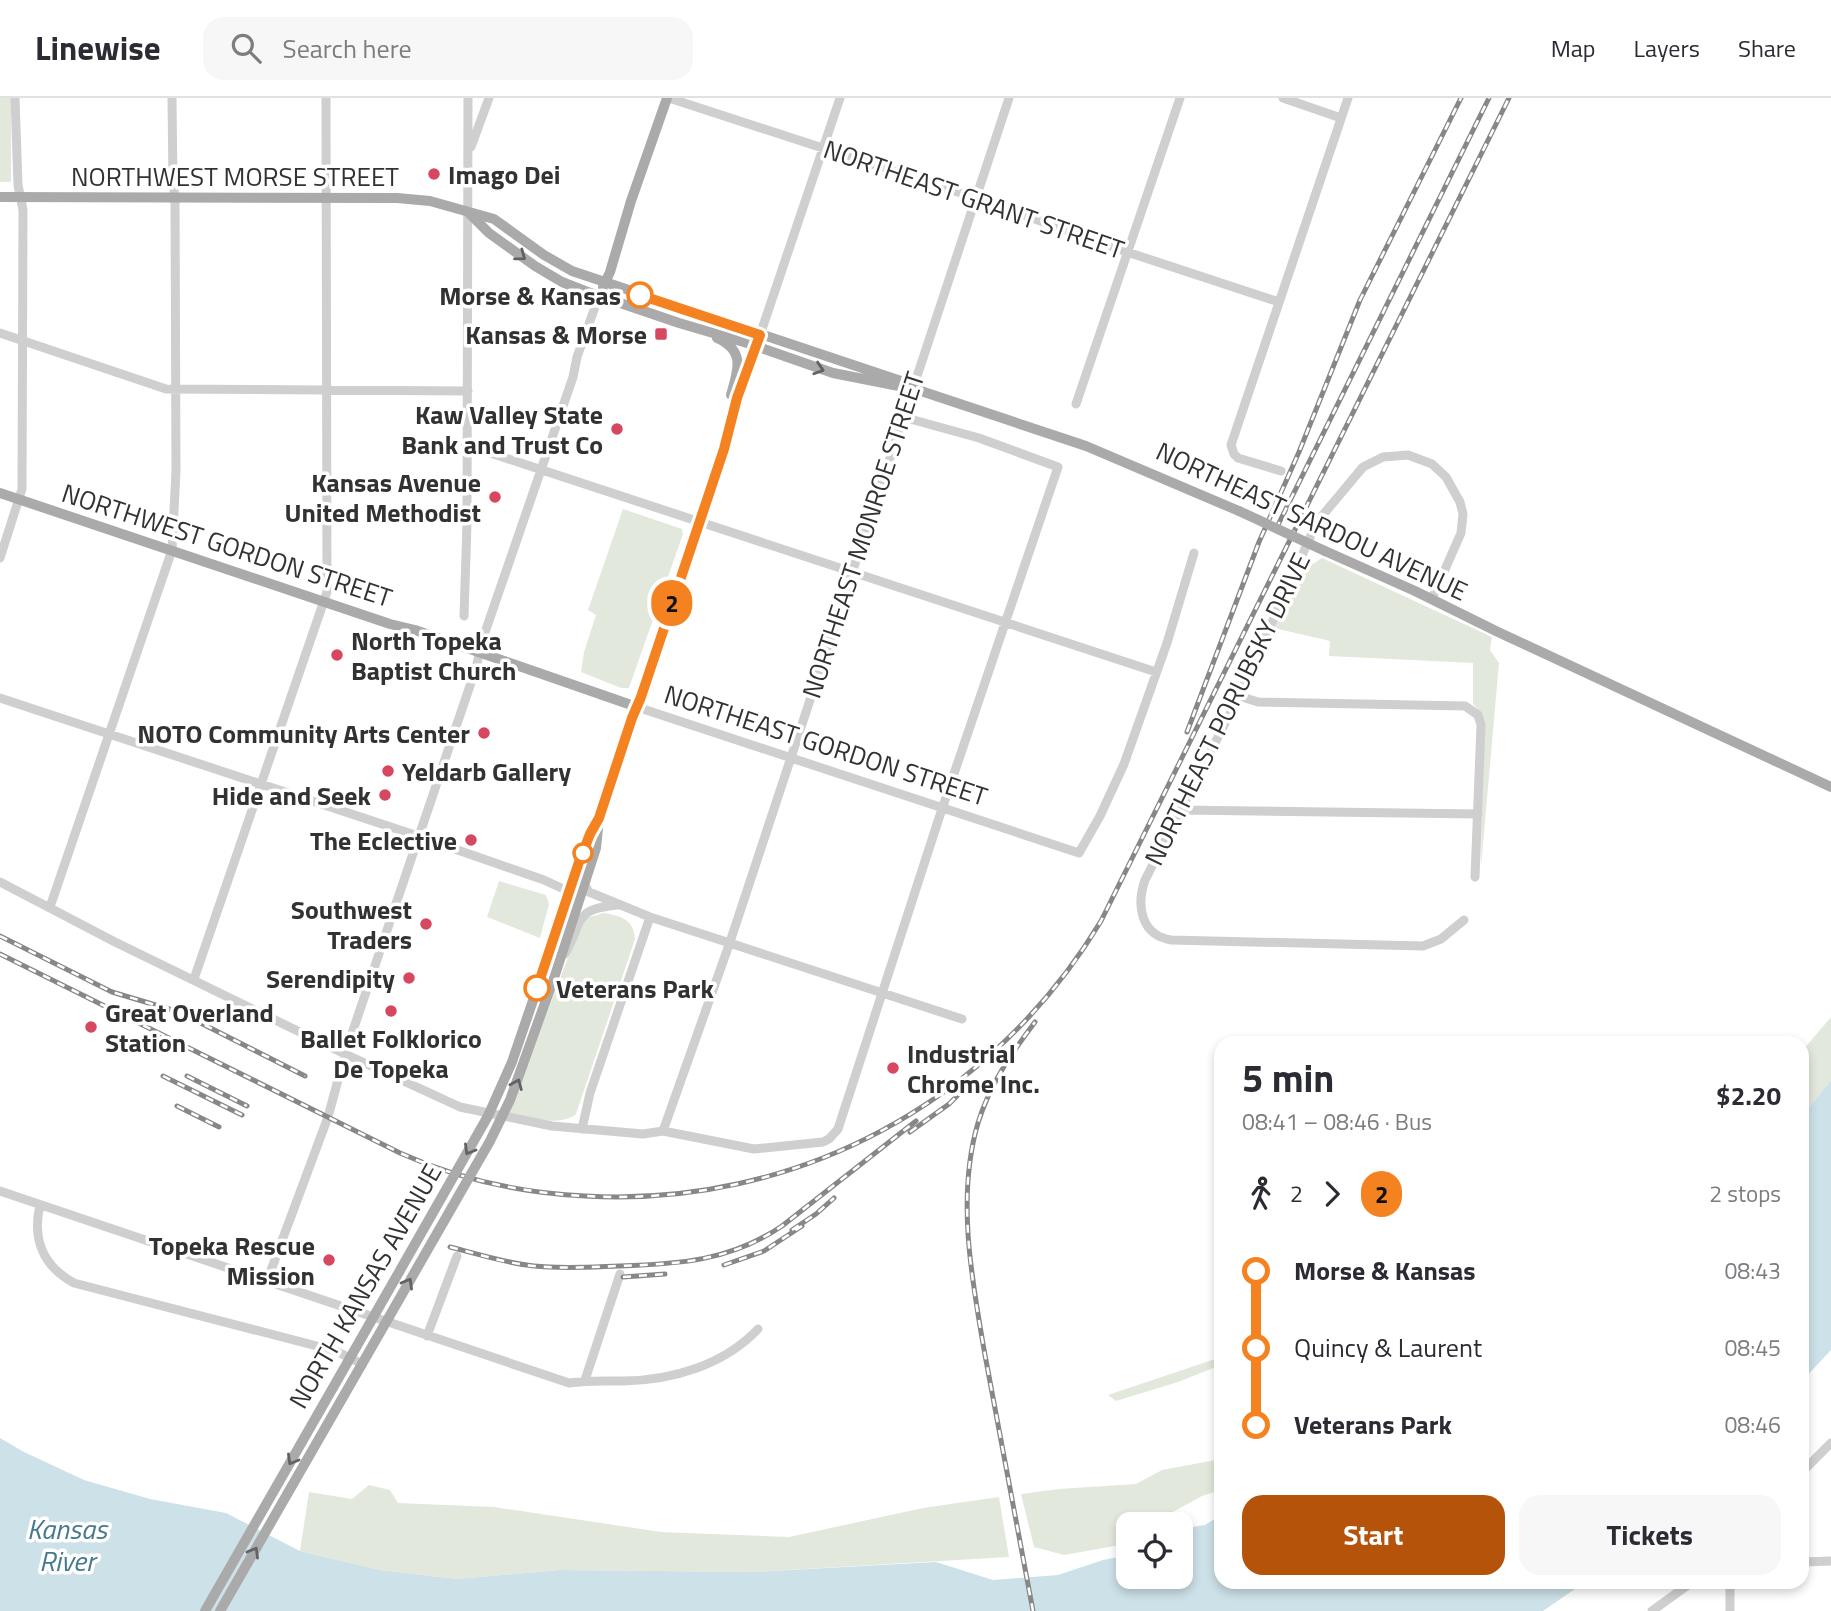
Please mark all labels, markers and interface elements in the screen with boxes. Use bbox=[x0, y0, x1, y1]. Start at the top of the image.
search box bbox=[203, 17, 693, 80]
text: Linewise bbox=[35, 23, 161, 73]
icon: search bbox=[227, 29, 265, 67]
text: Search here bbox=[283, 29, 412, 68]
text: Map bbox=[1551, 30, 1596, 66]
text: Layers bbox=[1634, 30, 1700, 66]
text: Share bbox=[1738, 30, 1796, 66]
street label: NORTHEAST GRANT STREET bbox=[819, 129, 1130, 269]
place label: Imago Dei bbox=[448, 155, 561, 194]
street label: NORTHWEST MORSE STREET bbox=[71, 157, 399, 196]
marker: Imago Dei bbox=[426, 166, 442, 182]
one-way arrow bbox=[513, 248, 526, 260]
place label: Morse & Kansas bbox=[439, 276, 621, 315]
marker: Morse & Kansas bbox=[627, 282, 653, 308]
place label: Kansas & Morse bbox=[465, 315, 647, 354]
marker: Kansas & Morse bbox=[653, 326, 669, 342]
one-way arrow bbox=[813, 360, 825, 375]
street label: NORTHEAST MONROE STREET bbox=[792, 367, 934, 703]
place label: Kaw Valley State Bank and Trust Co bbox=[401, 395, 603, 464]
marker: Kaw Valley State Bank and Trust Co bbox=[609, 421, 625, 437]
street label: NORTHEAST SARDOU AVENUE bbox=[1150, 432, 1474, 610]
place label: Kansas Avenue United Methodist bbox=[285, 463, 481, 532]
street label: NORTHWEST GORDON STREET bbox=[57, 473, 397, 617]
marker: Kansas Avenue United Methodist bbox=[487, 489, 503, 505]
street label: NORTHEAST PORUBSKY DRIVE bbox=[1134, 546, 1320, 872]
line badge: 2 bbox=[649, 580, 695, 626]
text: 2 bbox=[665, 585, 679, 621]
place label: North Topeka Baptist Church bbox=[351, 621, 516, 690]
marker: North Topeka Baptist Church bbox=[329, 647, 345, 663]
street label: NORTHEAST GORDON STREET bbox=[659, 674, 993, 816]
place label: NOTO Community Arts Center bbox=[137, 714, 470, 753]
marker: NOTO Community Arts Center bbox=[476, 725, 492, 741]
place label: Yeldarb Gallery bbox=[402, 752, 571, 791]
marker: Yeldarb Gallery bbox=[380, 763, 396, 779]
place label: Hide and Seek bbox=[212, 776, 372, 815]
marker: Hide and Seek bbox=[377, 787, 393, 803]
place label: The Eclective bbox=[310, 821, 457, 860]
marker: The Eclective bbox=[463, 832, 479, 848]
unlabelled marker bbox=[573, 843, 593, 863]
place label: Southwest Traders bbox=[291, 890, 412, 959]
marker: Southwest Traders bbox=[418, 916, 434, 932]
place label: Serendipity bbox=[266, 959, 395, 998]
place label: Veterans Park bbox=[556, 969, 714, 1008]
marker: Serendipity bbox=[401, 970, 417, 986]
marker: Veterans Park bbox=[524, 975, 550, 1001]
place label: Great Overland Station bbox=[105, 993, 274, 1062]
marker: Ballet Folklorico De Topeka bbox=[383, 1003, 399, 1019]
marker: Great Overland Station bbox=[83, 1019, 99, 1035]
place label: Ballet Folklorico De Topeka bbox=[300, 1019, 482, 1088]
place label: Industrial Chrome Inc. bbox=[907, 1034, 1040, 1103]
text: 5 min bbox=[1242, 1049, 1334, 1107]
marker: Industrial Chrome Inc. bbox=[885, 1060, 901, 1076]
text: $2.20 bbox=[1716, 1076, 1781, 1115]
one-way arrow bbox=[509, 1078, 523, 1091]
text: 08:41 – 08:46 · Bus bbox=[1242, 1104, 1432, 1139]
one-way arrow bbox=[464, 1142, 477, 1155]
street label: NORTH KANSAS AVENUE bbox=[279, 1156, 451, 1416]
icon: walk bbox=[1242, 1175, 1280, 1213]
icon: forward bbox=[1313, 1175, 1351, 1213]
text: 2 bbox=[1290, 1176, 1303, 1211]
text: 2 bbox=[1375, 1176, 1388, 1212]
text: 2 stops bbox=[1709, 1176, 1781, 1211]
place label: Topeka Rescue Mission bbox=[149, 1226, 315, 1295]
text: Morse & Kansas bbox=[1294, 1251, 1476, 1290]
marker: Topeka Rescue Mission bbox=[321, 1252, 337, 1268]
text: 08:43 bbox=[1724, 1253, 1781, 1288]
one-way arrow bbox=[400, 1278, 413, 1291]
text: Quincy & Laurent bbox=[1294, 1328, 1482, 1367]
text: 08:45 bbox=[1724, 1330, 1781, 1365]
text: Veterans Park bbox=[1294, 1405, 1452, 1444]
text: 08:46 bbox=[1724, 1407, 1781, 1442]
one-way arrow bbox=[287, 1453, 300, 1465]
button: Start bbox=[1242, 1495, 1505, 1575]
button: Tickets bbox=[1519, 1495, 1781, 1575]
water label: Kansas River bbox=[27, 1507, 109, 1582]
map controls bbox=[1116, 1512, 1193, 1589]
button: locate bbox=[1116, 1512, 1193, 1589]
one-way arrow bbox=[246, 1546, 259, 1559]

